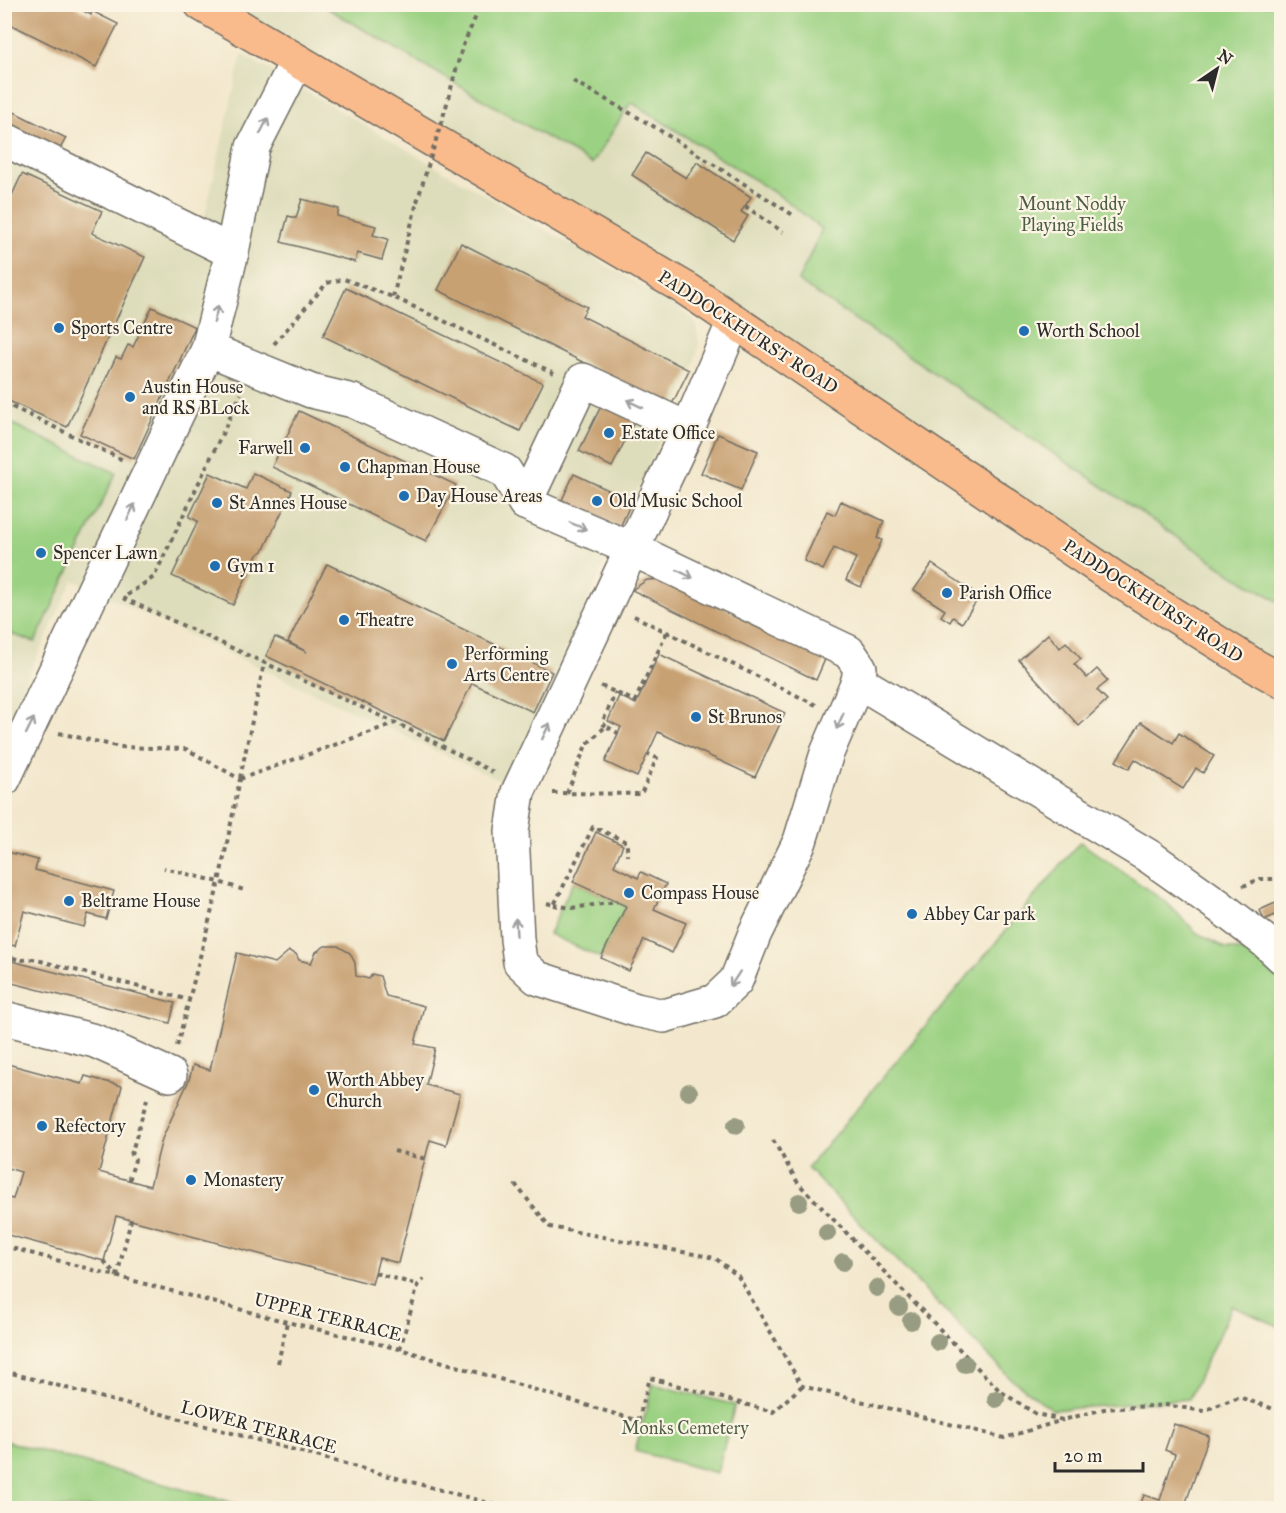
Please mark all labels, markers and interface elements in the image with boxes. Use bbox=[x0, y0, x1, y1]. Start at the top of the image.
north arrow bbox=[1187, 39, 1247, 99]
text: N bbox=[1214, 45, 1237, 69]
one-way arrow bbox=[259, 117, 270, 135]
park label: Mount Noddy Playing Fields bbox=[1018, 193, 1126, 237]
street label: PADDOCKHURST ROAD bbox=[654, 266, 842, 398]
one-way arrow bbox=[211, 305, 223, 324]
place label: Sports Centre bbox=[71, 317, 173, 339]
place label: Worth School bbox=[1036, 320, 1140, 342]
marker: Sports Centre bbox=[52, 321, 66, 335]
marker: Worth School bbox=[1017, 324, 1031, 338]
place label: Austin House and RS BLock bbox=[141, 376, 250, 419]
marker: Austin House and RS BLock bbox=[123, 390, 137, 404]
one-way arrow bbox=[627, 398, 645, 410]
place label: Estate Office bbox=[621, 422, 715, 444]
marker: Estate Office bbox=[602, 426, 616, 440]
place label: Farwell bbox=[238, 437, 293, 459]
marker: Farwell bbox=[298, 441, 312, 455]
place label: Chapman House bbox=[357, 456, 480, 478]
marker: Chapman House bbox=[338, 460, 352, 474]
place label: Day House Areas bbox=[416, 485, 542, 507]
marker: Day House Areas bbox=[397, 489, 411, 503]
place label: Old Music School bbox=[609, 490, 743, 512]
place label: St Annes House bbox=[229, 492, 347, 514]
marker: Old Music School bbox=[590, 494, 604, 508]
marker: St Annes House bbox=[210, 496, 224, 510]
one-way arrow bbox=[125, 503, 137, 521]
one-way arrow bbox=[569, 521, 587, 532]
street label: PADDOCKHURST ROAD bbox=[1059, 535, 1247, 667]
place label: Spencer Lawn bbox=[53, 542, 158, 564]
marker: Spencer Lawn bbox=[34, 546, 48, 560]
place label: Gym 1 bbox=[227, 555, 275, 577]
marker: Gym 1 bbox=[208, 559, 222, 573]
one-way arrow bbox=[676, 569, 694, 581]
place label: Parish Office bbox=[959, 582, 1052, 604]
marker: Parish Office bbox=[940, 586, 954, 600]
place label: Theatre bbox=[356, 609, 414, 631]
marker: Theatre bbox=[337, 613, 351, 627]
place label: Performing Arts Centre bbox=[463, 643, 550, 686]
marker: Performing Arts Centre bbox=[445, 657, 459, 671]
place label: St Brunos bbox=[708, 706, 782, 728]
marker: St Brunos bbox=[689, 710, 703, 724]
one-way arrow bbox=[834, 712, 846, 730]
one-way arrow bbox=[24, 717, 36, 735]
one-way arrow bbox=[540, 723, 552, 741]
place label: Compass House bbox=[641, 882, 759, 904]
marker: Compass House bbox=[622, 886, 636, 900]
place label: Beltrame House bbox=[81, 890, 201, 912]
marker: Beltrame House bbox=[62, 894, 76, 908]
place label: Abbey Car park bbox=[923, 903, 1036, 925]
marker: Abbey Car park bbox=[905, 907, 919, 921]
one-way arrow bbox=[511, 917, 522, 937]
one-way arrow bbox=[729, 970, 741, 986]
place label: Worth Abbey Church bbox=[326, 1069, 424, 1112]
marker: Worth Abbey Church bbox=[307, 1083, 321, 1097]
place label: Refectory bbox=[54, 1115, 126, 1137]
marker: Refectory bbox=[35, 1119, 49, 1133]
place label: Monastery bbox=[203, 1169, 284, 1191]
marker: Monastery bbox=[184, 1173, 198, 1187]
street label: UPPER TERRACE bbox=[252, 1288, 404, 1346]
street label: LOWER TERRACE bbox=[179, 1396, 340, 1458]
park label: Monks Cemetery bbox=[621, 1417, 749, 1439]
scale bar bbox=[1055, 1435, 1144, 1473]
text: 20 m bbox=[1064, 1445, 1102, 1467]

